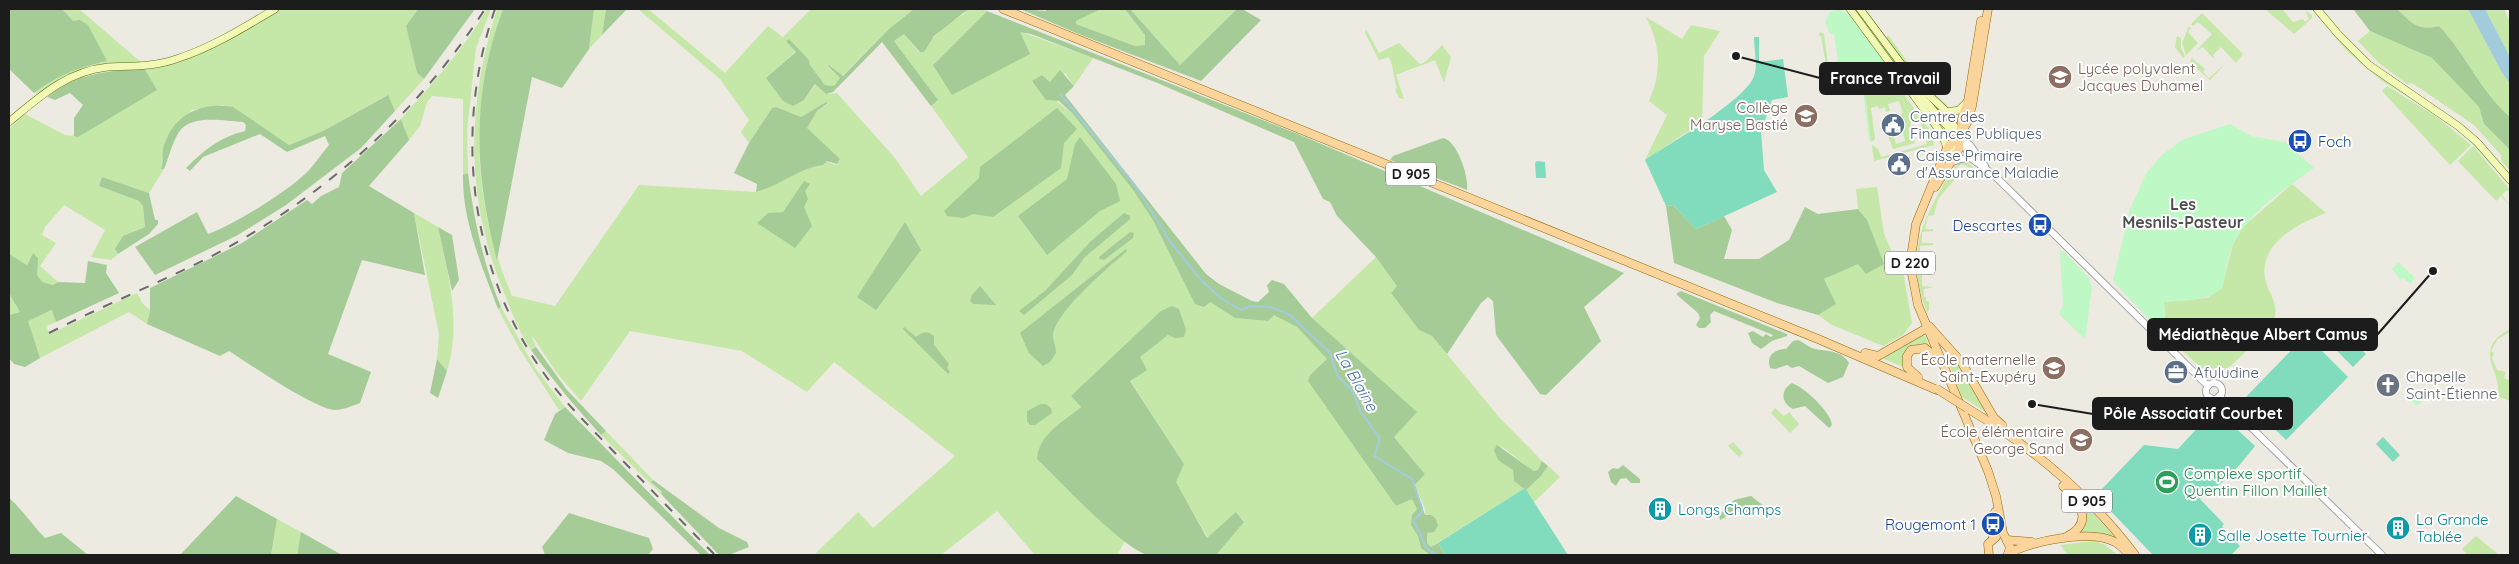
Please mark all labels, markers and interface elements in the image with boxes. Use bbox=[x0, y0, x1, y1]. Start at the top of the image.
place label: Lycée polyvalent Jacques Duhamel bbox=[2078, 59, 2203, 95]
callout: France Travail bbox=[1820, 63, 1950, 94]
school or university icon: Lycée polyvalent Jacques Duhamel bbox=[2047, 64, 2073, 90]
text: France Travail bbox=[1830, 68, 1940, 88]
place label: Collège Maryse Bastié bbox=[1690, 98, 1788, 134]
school or university icon: Collège Maryse Bastié bbox=[1793, 103, 1819, 129]
place label: Centre des Finances Publiques bbox=[1910, 107, 2042, 143]
public building icon: Centre des Finances Publiques bbox=[1880, 112, 1906, 138]
bus stop icon: Foch bbox=[2287, 128, 2313, 154]
place label: Foch bbox=[2318, 132, 2352, 151]
place label: Caisse Primaire d'Assurance Maladie bbox=[1916, 146, 2059, 182]
public building icon: Caisse Primaire d'Assurance Maladie bbox=[1886, 151, 1912, 177]
road number: D 905 bbox=[1386, 162, 1436, 185]
district label: Les Mesnils-Pasteur bbox=[2122, 194, 2244, 232]
bus stop icon: Descartes bbox=[2027, 212, 2053, 238]
place label: Descartes bbox=[1952, 216, 2022, 235]
road number: D 220 bbox=[1885, 252, 1935, 274]
callout: Médiathèque Albert Camus bbox=[2148, 319, 2377, 350]
text: Médiathèque Albert Camus bbox=[2158, 324, 2368, 344]
water label: La Blaine bbox=[1331, 346, 1383, 415]
place label: École maternelle Saint-Exupéry bbox=[1920, 350, 2036, 386]
school or university icon: École maternelle Saint-Exupéry bbox=[2041, 355, 2067, 381]
office icon: Afuludine bbox=[2163, 359, 2189, 385]
place label: Afuludine bbox=[2194, 363, 2259, 382]
place label: Chapelle Saint-Étienne bbox=[2406, 367, 2497, 403]
church icon: Chapelle Saint-Étienne bbox=[2375, 372, 2401, 398]
callout: Pôle Associatif Courbet bbox=[2093, 398, 2292, 429]
text: Pôle Associatif Courbet bbox=[2103, 403, 2283, 423]
place label: École élémentaire George Sand bbox=[1940, 422, 2064, 458]
school or university icon: École élémentaire George Sand bbox=[2068, 427, 2094, 453]
place label: Complexe sportif Quentin Fillon Maillet bbox=[2184, 464, 2328, 500]
sports icon: Complexe sportif Quentin Fillon Maillet bbox=[2154, 469, 2180, 495]
road number: D 905 bbox=[2062, 490, 2112, 512]
building icon: Longs Champs bbox=[1647, 496, 1673, 522]
place label: Longs Champs bbox=[1678, 500, 1781, 519]
place label: La Grande Tablée bbox=[2416, 510, 2489, 546]
bus stop icon: Rougemont 1 bbox=[1980, 511, 2006, 537]
place label: Rougemont 1 bbox=[1885, 515, 1976, 534]
building icon: La Grande Tablée bbox=[2385, 515, 2411, 541]
building icon: Salle Josette Tournier bbox=[2187, 522, 2213, 548]
place label: Salle Josette Tournier bbox=[2218, 526, 2368, 545]

